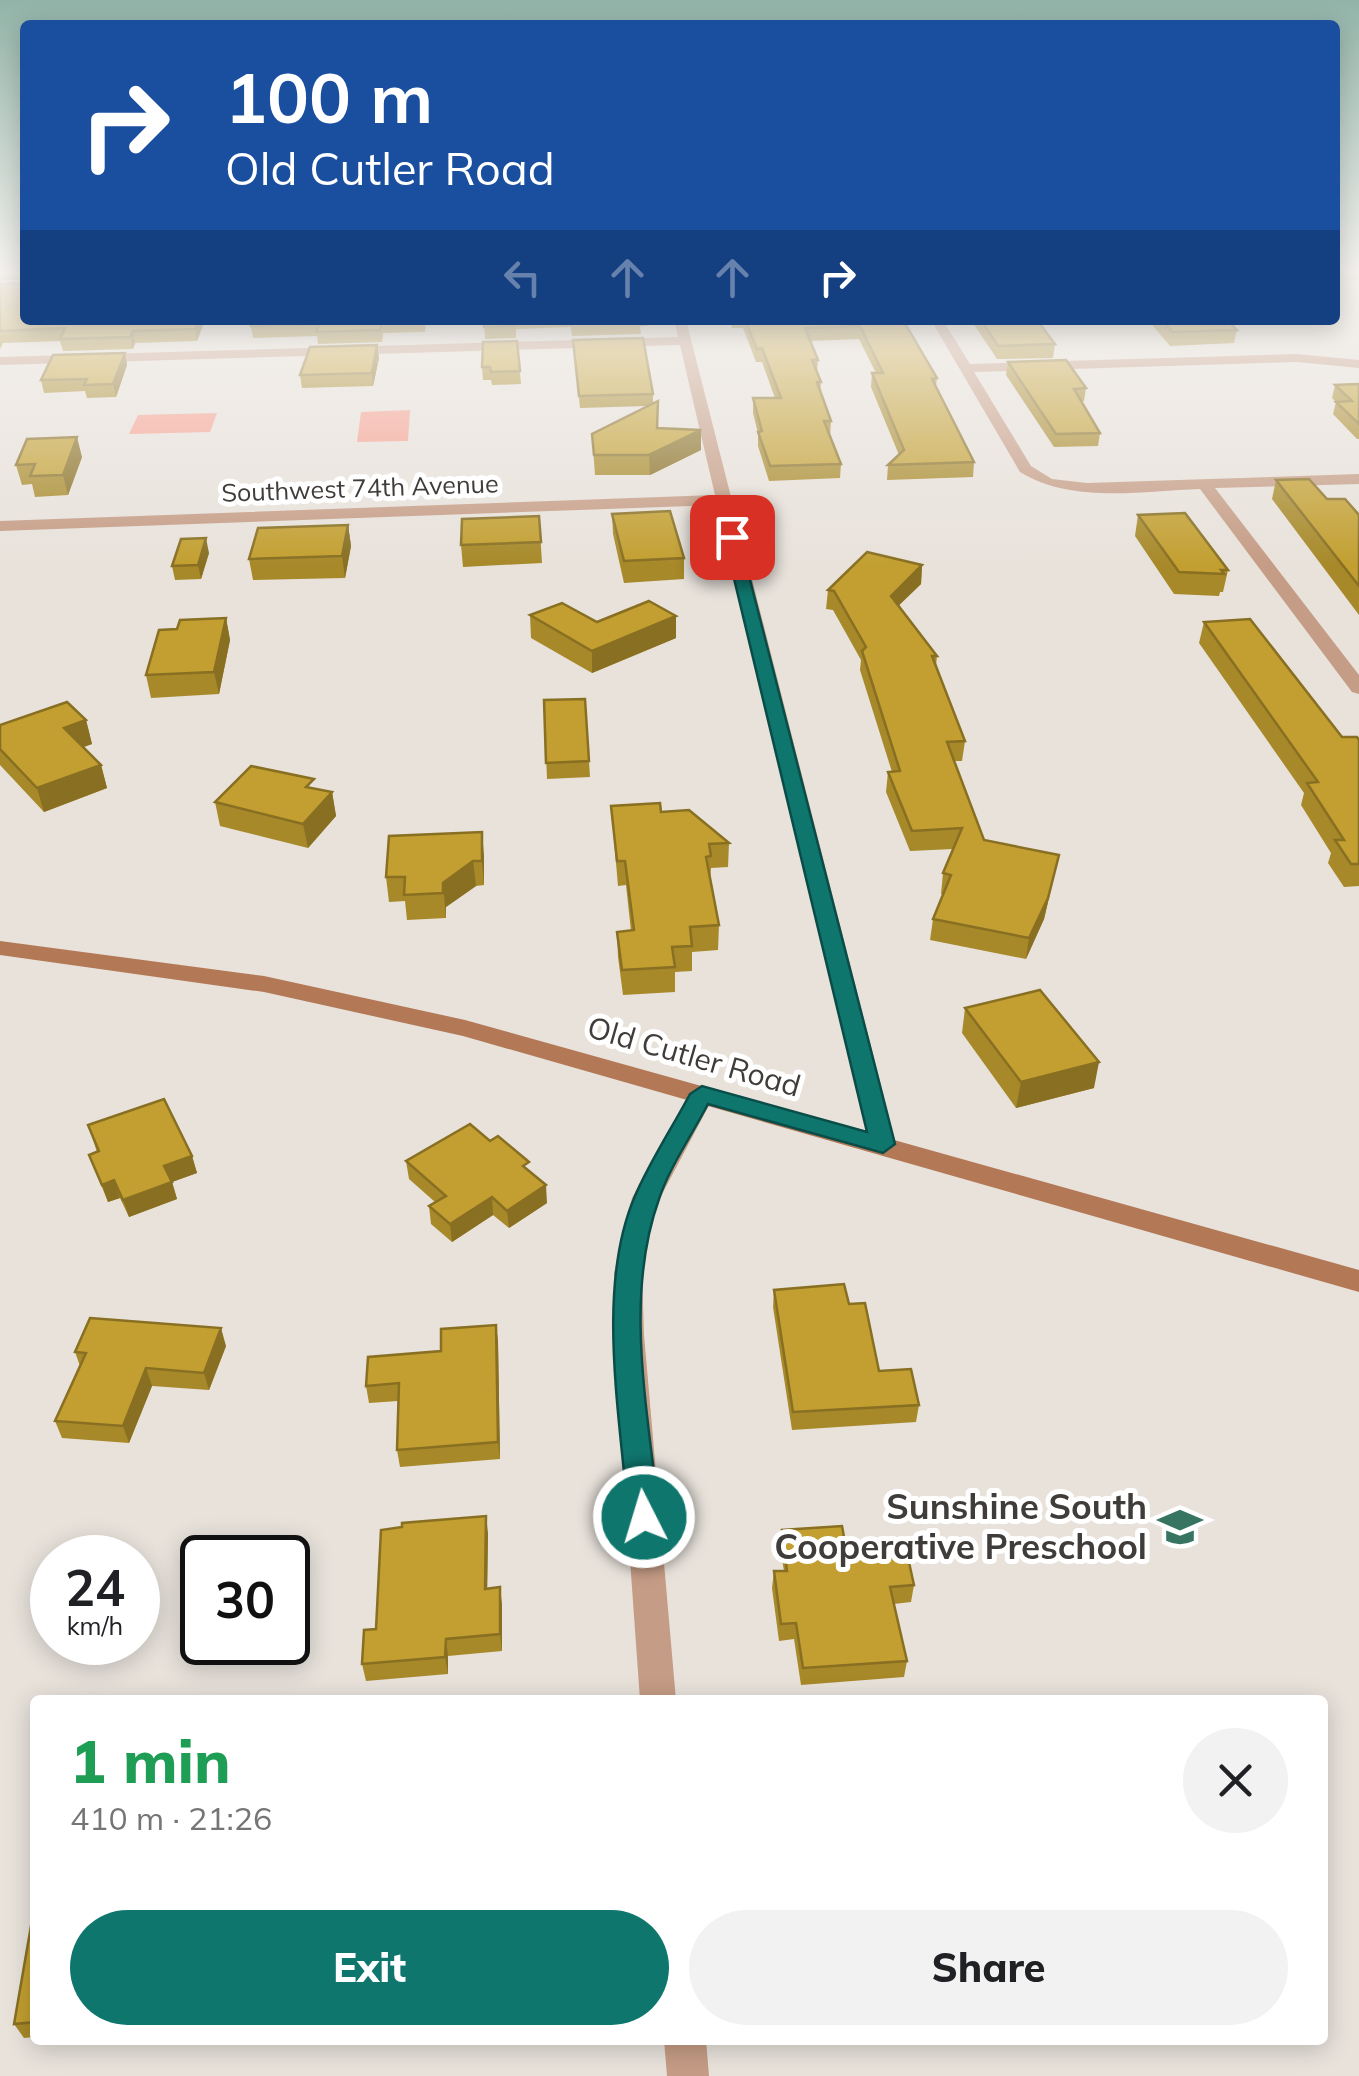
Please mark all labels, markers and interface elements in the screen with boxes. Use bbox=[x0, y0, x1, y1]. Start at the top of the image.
text: 100 m bbox=[225, 53, 433, 141]
icon: right bbox=[60, 60, 190, 190]
text: Old Cutler Road bbox=[225, 140, 555, 196]
icon: left bbox=[495, 250, 550, 305]
icon: ahead bbox=[600, 250, 655, 305]
icon: ahead bbox=[705, 250, 760, 305]
icon: right bbox=[810, 250, 865, 305]
street label: Southwest 74th Avenue bbox=[221, 467, 499, 508]
pin bbox=[690, 495, 775, 580]
icon: arrive bbox=[705, 510, 760, 565]
street label: Old Cutler Road bbox=[583, 1007, 805, 1105]
position arrow bbox=[592, 1465, 696, 1569]
place label: Sunshine South Cooperative Preschool bbox=[774, 1484, 1147, 1568]
school or university icon: Sunshine South Cooperative Preschool bbox=[1156, 1503, 1204, 1551]
speed limit sign: 30 bbox=[180, 1535, 310, 1665]
text: 24 bbox=[65, 1556, 125, 1619]
text: km/h bbox=[67, 1610, 123, 1641]
text: 1 min bbox=[70, 1723, 231, 1798]
button: close bbox=[1183, 1728, 1288, 1833]
text: 410 m · 21:26 bbox=[70, 1798, 272, 1838]
button: Exit bbox=[70, 1910, 669, 2025]
button: Share bbox=[689, 1910, 1288, 2025]

